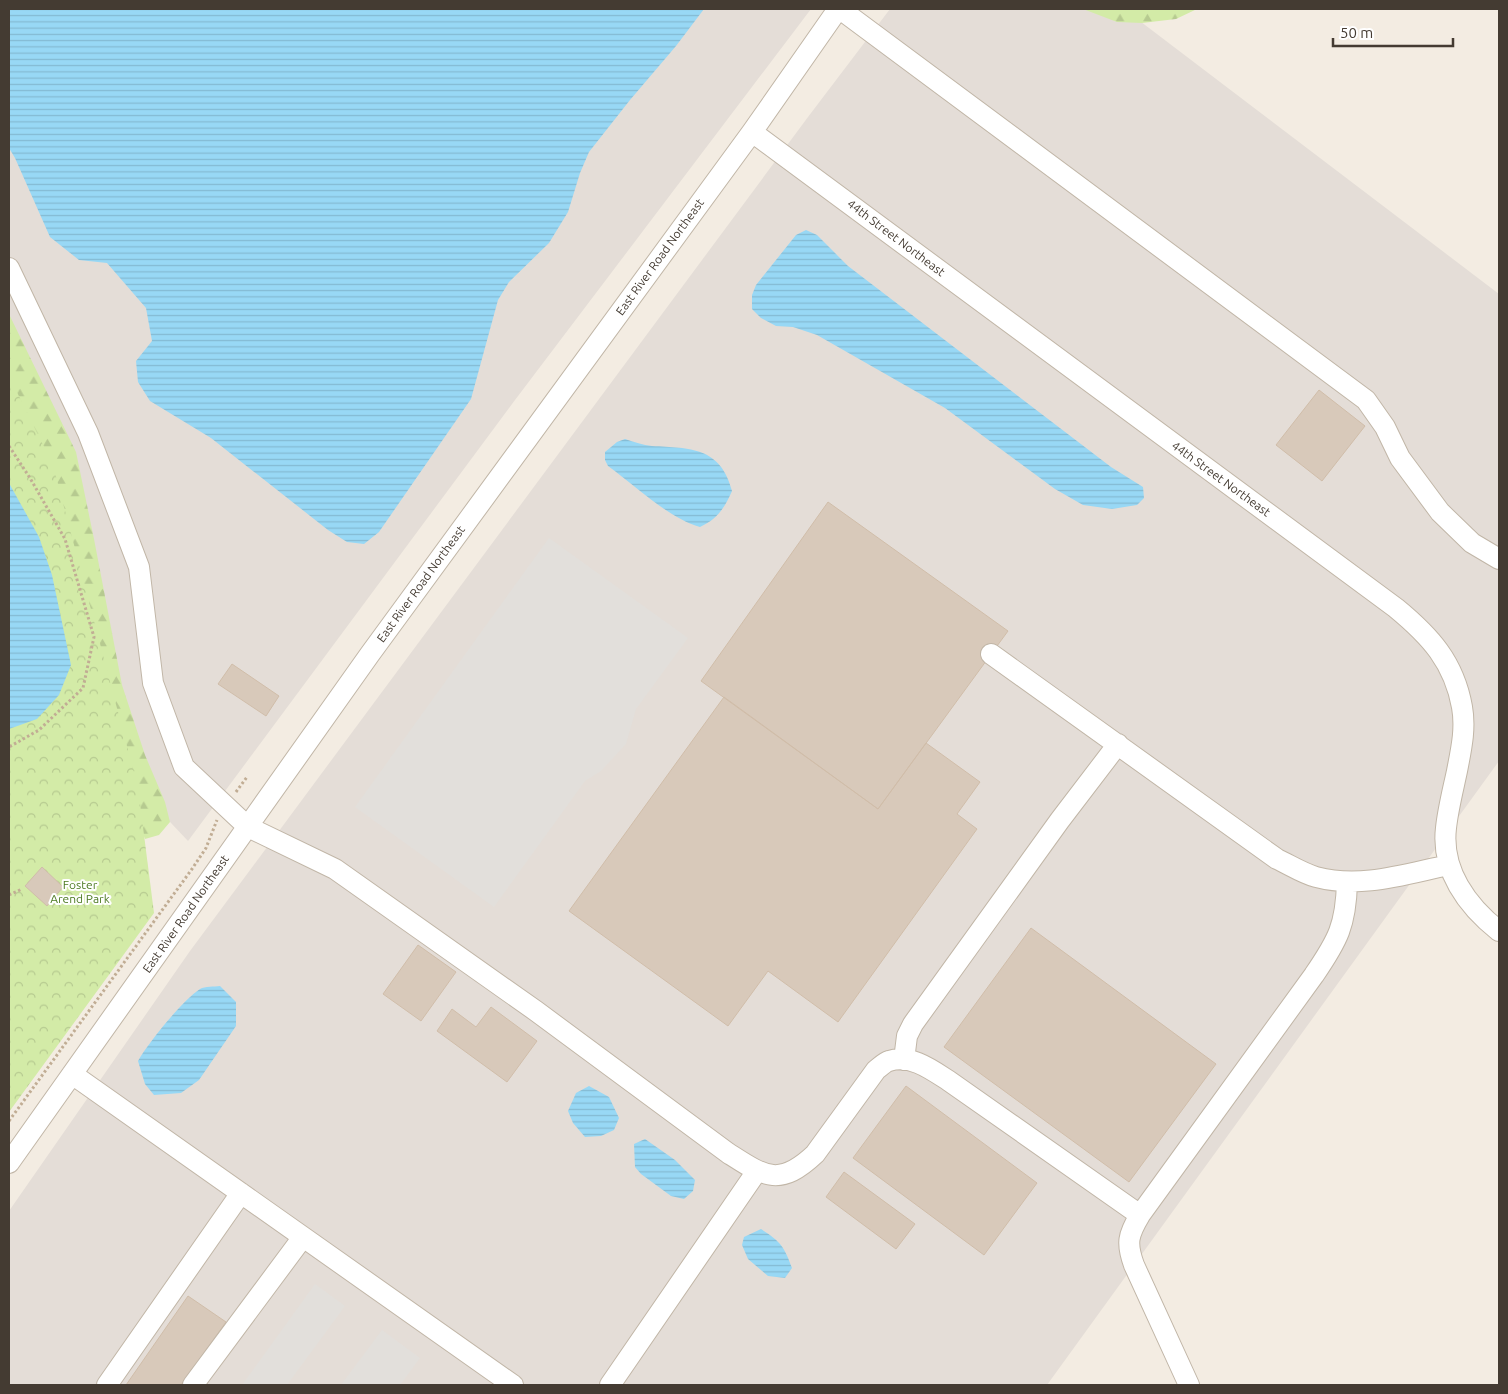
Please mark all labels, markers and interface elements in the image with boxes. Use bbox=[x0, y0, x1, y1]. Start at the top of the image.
scale bar bbox=[1333, 15, 1453, 47]
text: 50 m bbox=[1340, 24, 1373, 41]
street label: East River Road Northeast bbox=[613, 196, 706, 317]
street label: 44th Street Northeast bbox=[845, 197, 948, 279]
street label: 44th Street Northeast bbox=[1170, 439, 1273, 519]
street label: East River Road Northeast bbox=[374, 523, 467, 644]
street label: East River Road Northeast bbox=[140, 852, 231, 975]
park label: Foster Arend Park bbox=[50, 878, 110, 905]

